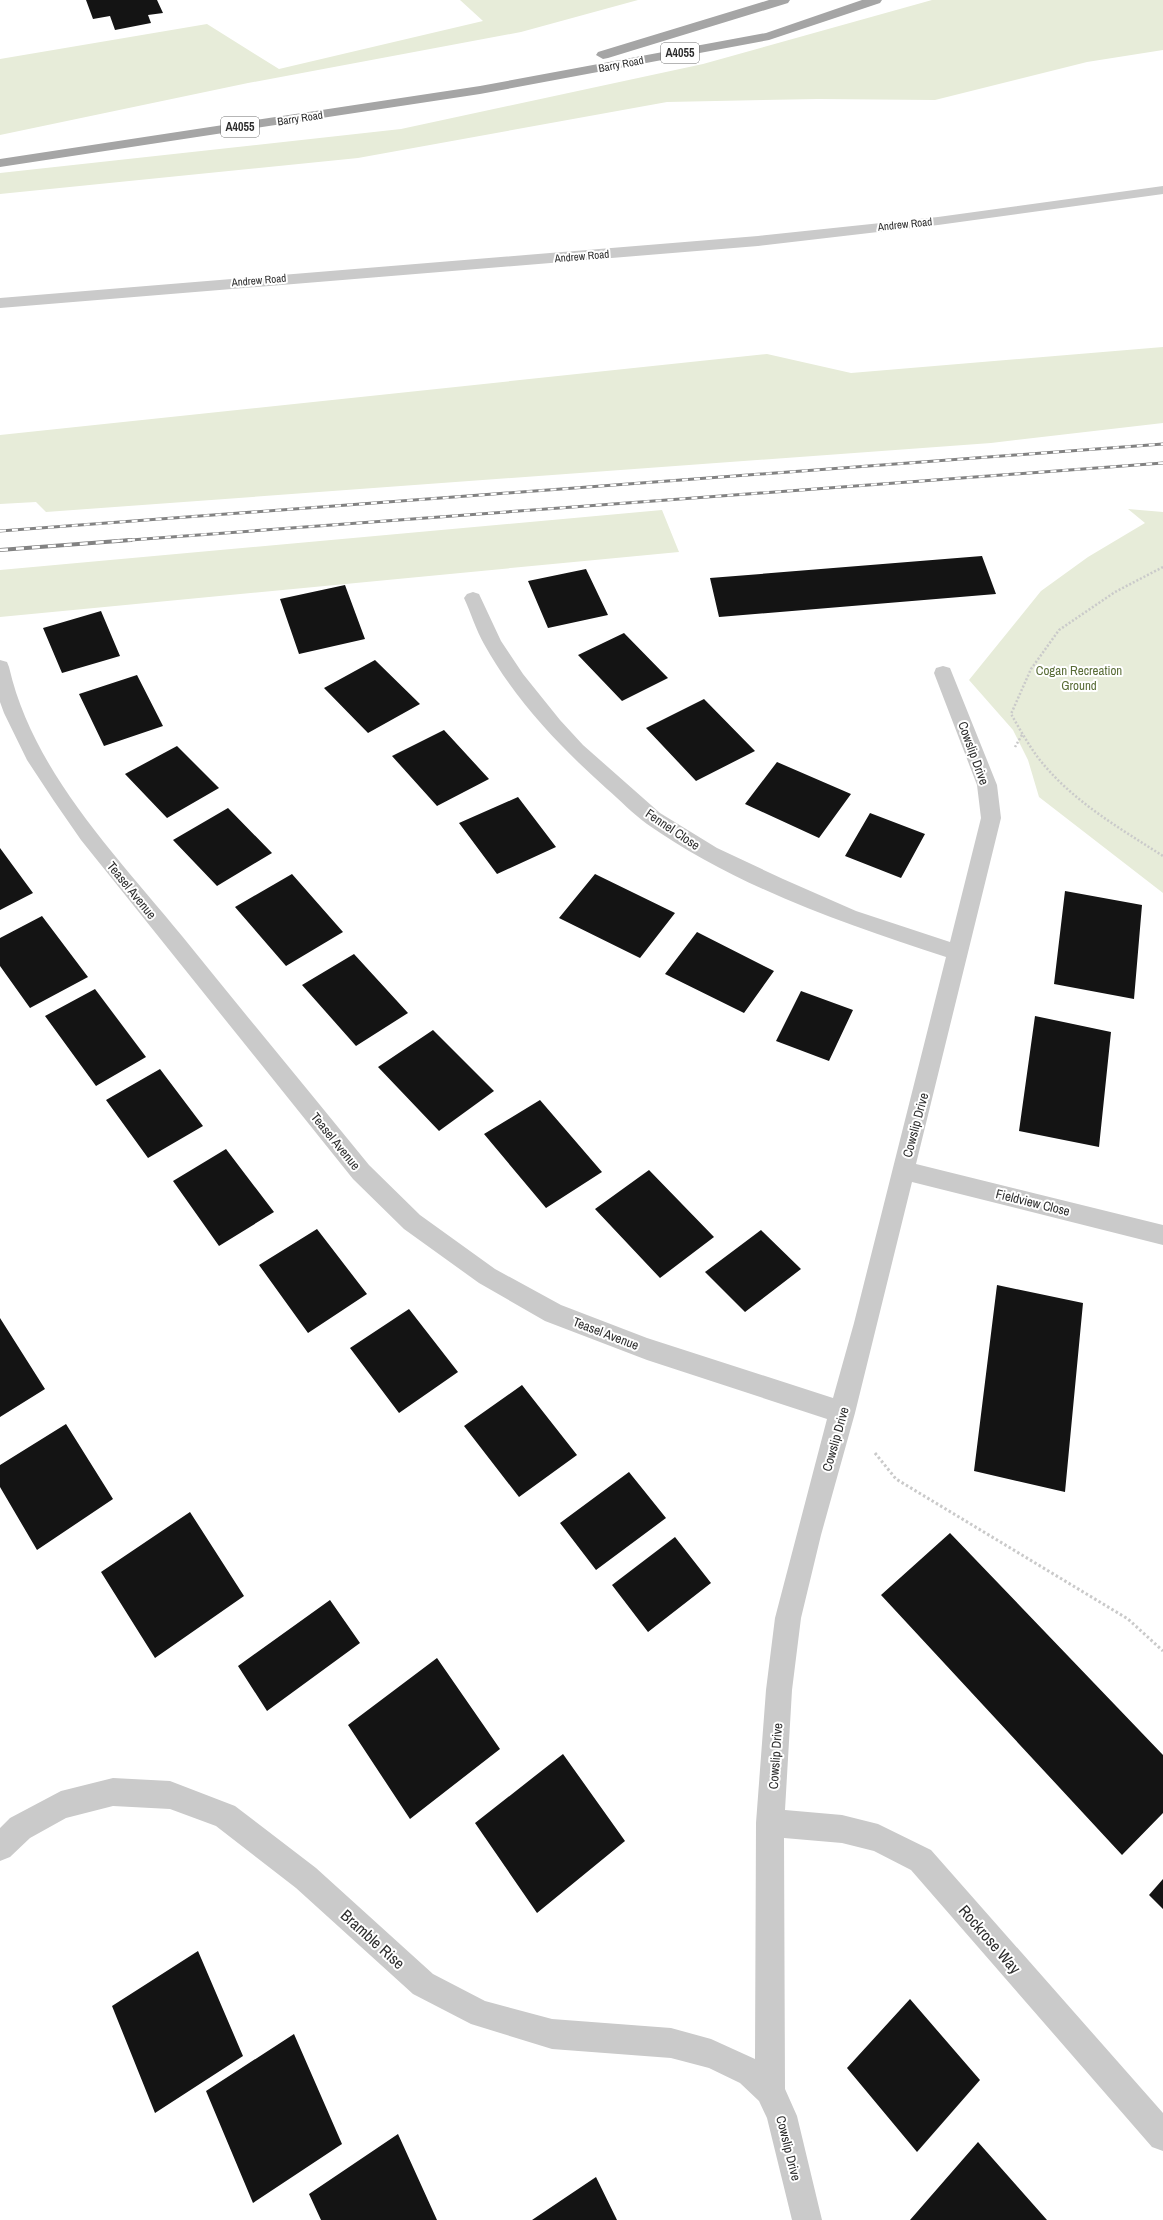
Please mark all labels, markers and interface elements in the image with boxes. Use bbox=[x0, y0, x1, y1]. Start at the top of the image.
road number: A4055 bbox=[661, 43, 699, 63]
street label: Barry Road bbox=[597, 53, 645, 75]
street label: Barry Road bbox=[276, 108, 324, 128]
road number: A4055 bbox=[221, 117, 259, 137]
street label: Andrew Road bbox=[876, 214, 933, 234]
street label: Andrew Road bbox=[553, 247, 610, 265]
street label: Andrew Road bbox=[230, 271, 287, 289]
park label: Cogan Recreation Ground bbox=[1036, 662, 1122, 694]
street label: Cowslip Drive bbox=[954, 719, 993, 787]
street label: Fennel Close bbox=[642, 805, 703, 854]
street label: Teasel Avenue bbox=[103, 858, 160, 923]
street label: Cowslip Drive bbox=[899, 1091, 932, 1159]
street label: Teasel Avenue bbox=[307, 1109, 364, 1174]
street label: Fieldview Close bbox=[994, 1185, 1072, 1220]
street label: Teasel Avenue bbox=[570, 1313, 641, 1354]
street label: Cowslip Drive bbox=[818, 1405, 853, 1473]
street label: Cowslip Drive bbox=[765, 1722, 786, 1790]
street label: Rockrose Way bbox=[954, 1900, 1026, 1979]
street label: Bramble Rise bbox=[336, 1904, 410, 1974]
street label: Cowslip Drive bbox=[772, 2114, 805, 2182]

